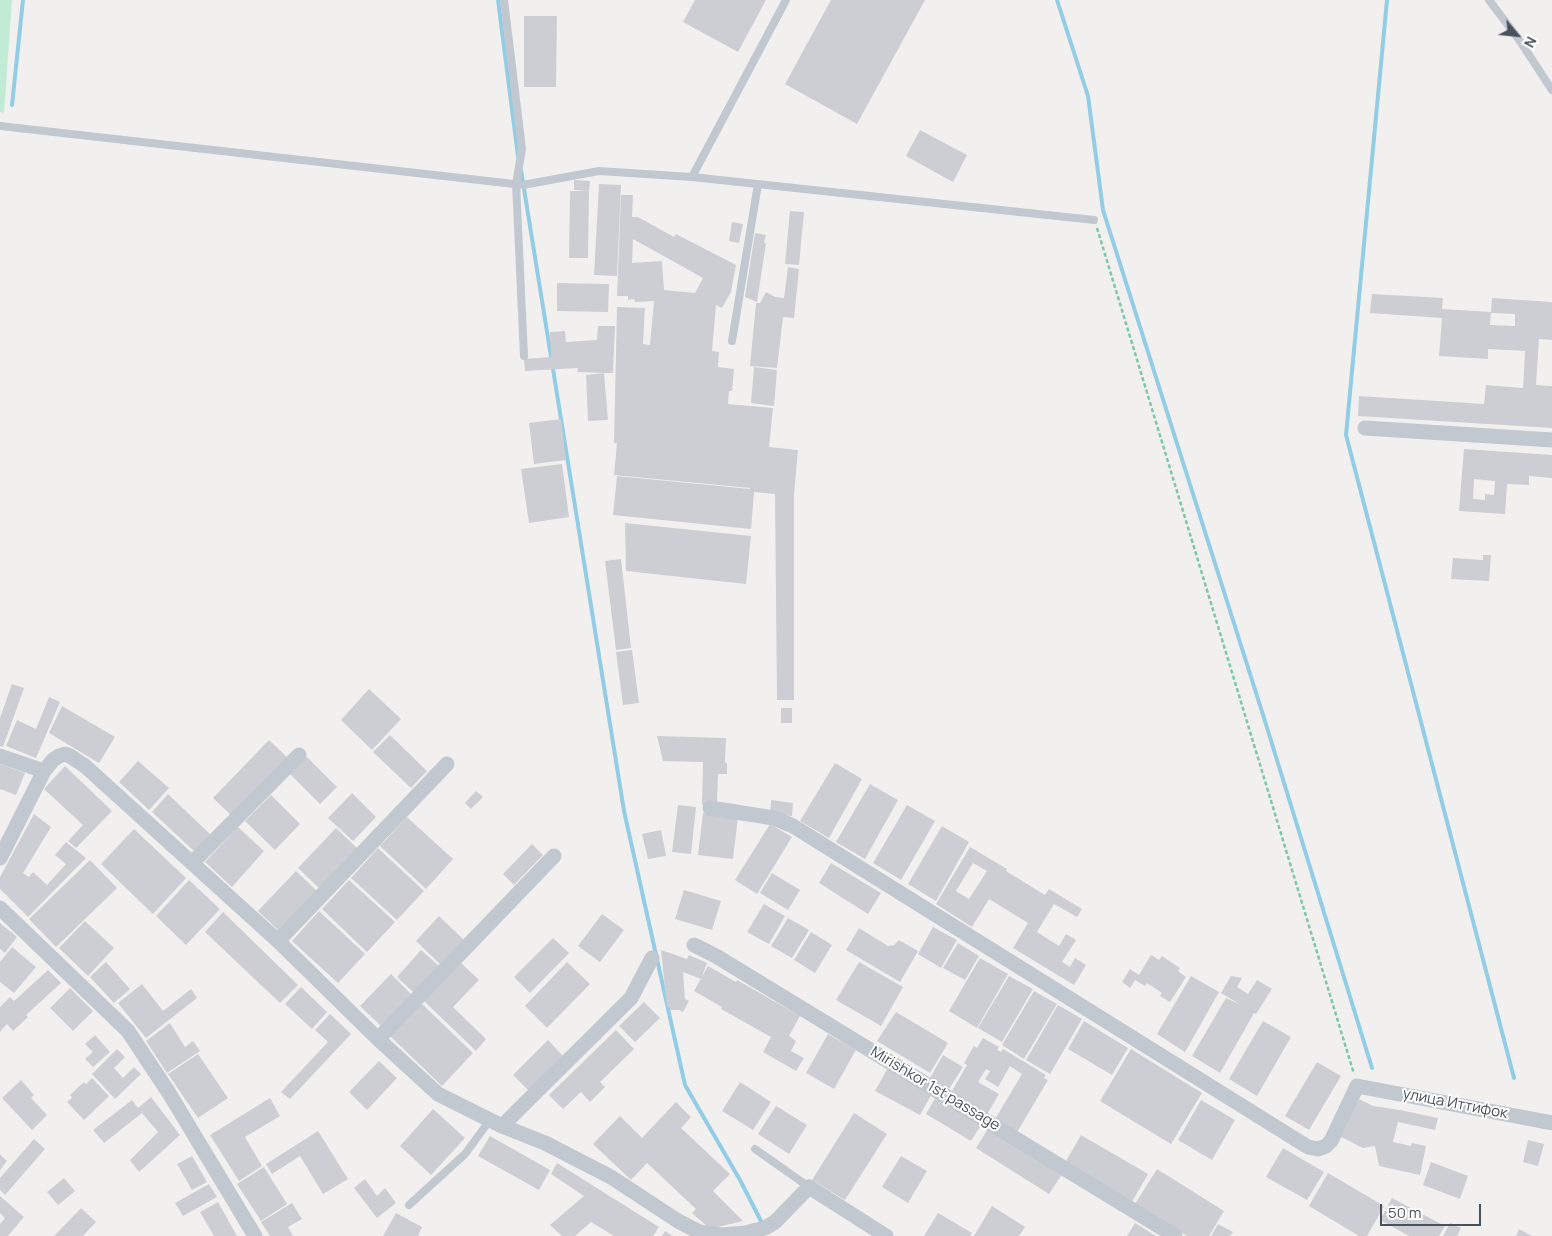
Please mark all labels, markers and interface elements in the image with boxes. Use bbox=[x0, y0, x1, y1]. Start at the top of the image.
north arrow bbox=[1492, 10, 1542, 60]
text: N bbox=[1520, 33, 1541, 51]
street label: Mirishkor 1st passage bbox=[867, 1043, 1003, 1135]
street label: улица Иттифок bbox=[1401, 1085, 1509, 1123]
scale bar bbox=[1382, 1194, 1483, 1226]
text: 50 m bbox=[1388, 1202, 1422, 1223]

